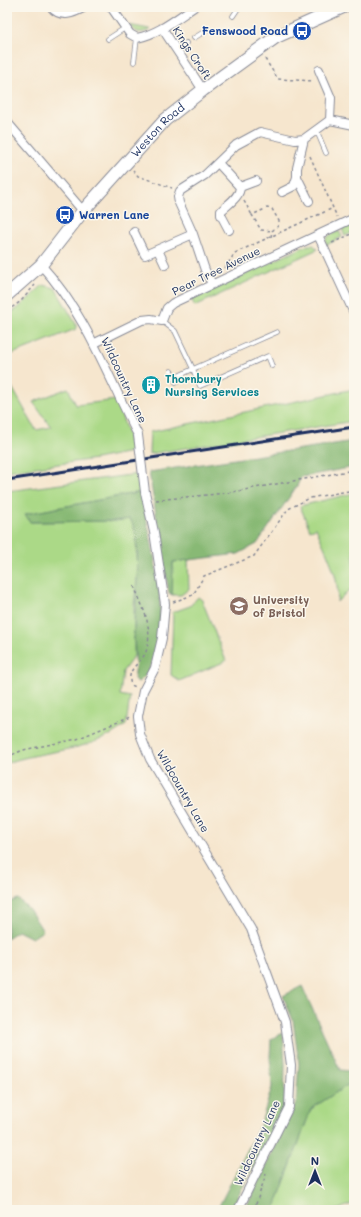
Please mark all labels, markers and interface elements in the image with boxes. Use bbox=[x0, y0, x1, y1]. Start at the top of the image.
bus stop icon: Fenswood Road bbox=[291, 20, 313, 42]
street label: Kings Croft bbox=[170, 23, 215, 82]
place label: Fenswood Road bbox=[202, 23, 288, 38]
street label: Weston Road bbox=[127, 100, 187, 160]
bus stop icon: Warren Lane bbox=[54, 204, 76, 226]
place label: Warren Lane bbox=[79, 207, 150, 222]
street label: Pear Tree Avenue bbox=[169, 243, 262, 298]
street label: Wildcountry Lane bbox=[98, 334, 151, 425]
place label: Thornbury Nursing Services bbox=[165, 371, 259, 399]
building icon: Thornbury Nursing Services bbox=[140, 374, 162, 396]
place label: University of Bristol bbox=[253, 592, 309, 620]
school or university icon: University of Bristol bbox=[228, 595, 250, 617]
street label: Wildcountry Lane bbox=[154, 747, 213, 835]
street label: Wildcountry Lane bbox=[230, 1097, 283, 1188]
north arrow bbox=[295, 1151, 335, 1191]
text: N bbox=[311, 1153, 319, 1168]

